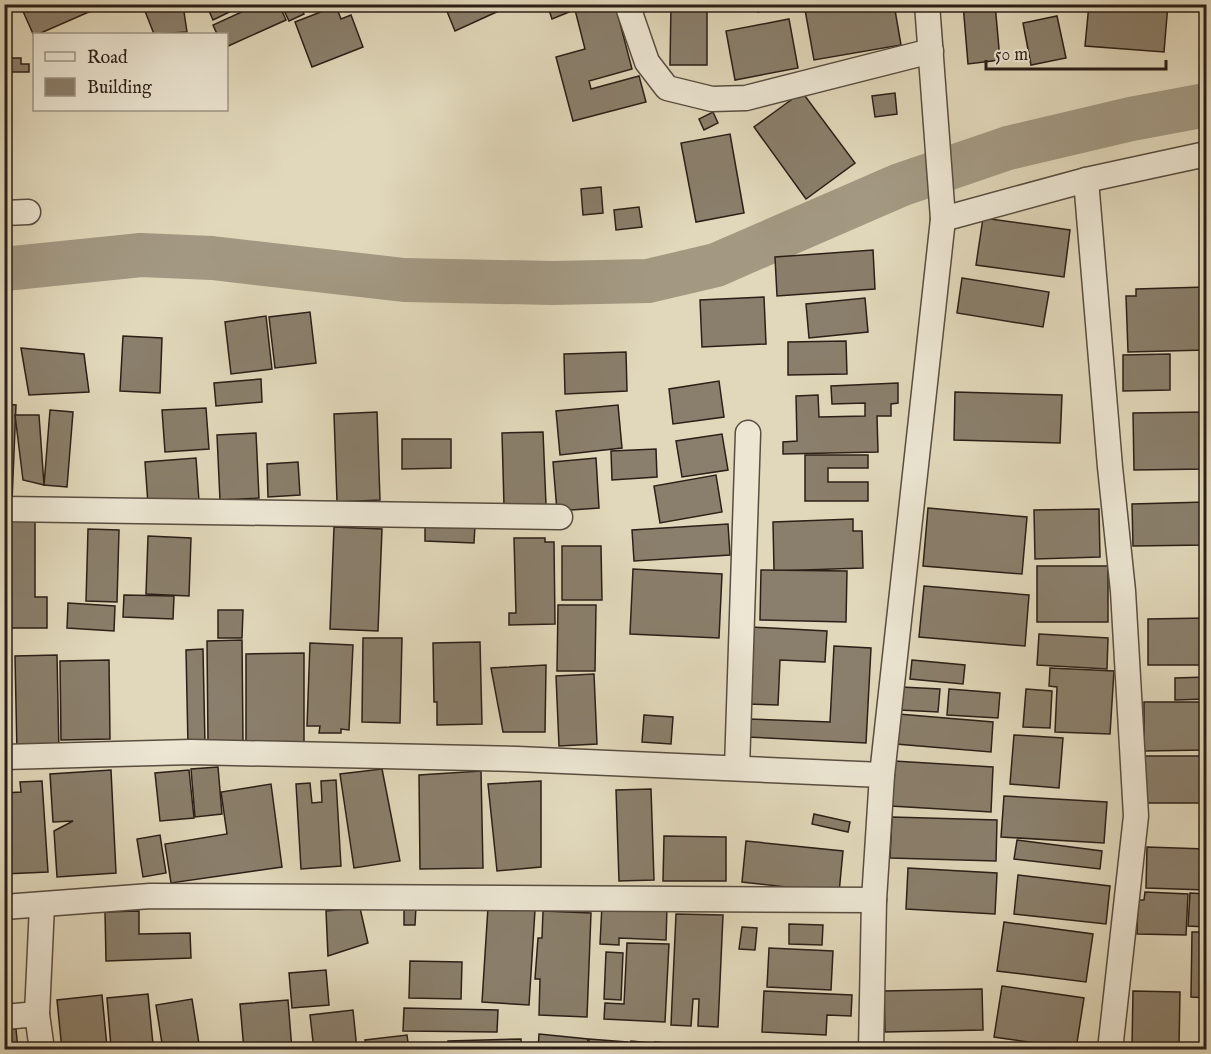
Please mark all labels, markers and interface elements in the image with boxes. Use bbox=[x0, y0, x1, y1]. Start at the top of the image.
legend bbox=[33, 33, 228, 111]
scale bar bbox=[986, 33, 1166, 71]
text: 50 m bbox=[995, 44, 1028, 67]
text: Road bbox=[87, 47, 128, 70]
text: Building bbox=[87, 77, 152, 100]

